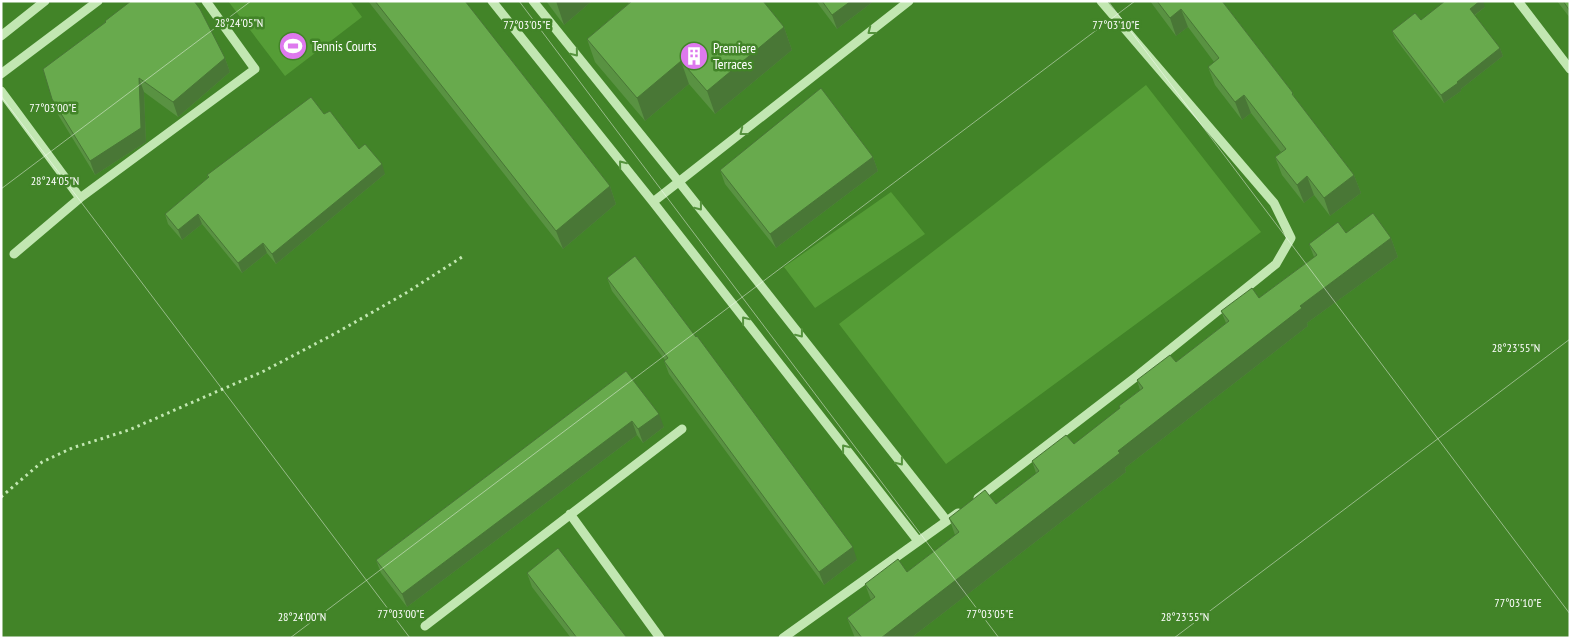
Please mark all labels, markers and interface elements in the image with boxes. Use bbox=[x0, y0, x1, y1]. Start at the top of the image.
text: 28°24'05"N bbox=[215, 15, 263, 30]
text: 77°03'05"E bbox=[503, 17, 551, 32]
text: 77°03'10"E bbox=[1092, 17, 1140, 32]
one-way arrow bbox=[867, 26, 876, 35]
sports icon: Tennis Courts bbox=[278, 31, 308, 61]
place label: Tennis Courts bbox=[312, 37, 377, 55]
place label: Premiere Terraces bbox=[713, 39, 756, 73]
building icon: Premiere Terraces bbox=[679, 41, 709, 71]
one-way arrow bbox=[570, 47, 578, 56]
text: 77°03'00"E bbox=[29, 100, 77, 115]
one-way arrow bbox=[740, 126, 749, 134]
one-way arrow bbox=[620, 161, 628, 170]
text: 28°24'05"N bbox=[31, 173, 79, 188]
one-way arrow bbox=[693, 201, 701, 210]
one-way arrow bbox=[742, 317, 750, 326]
one-way arrow bbox=[794, 328, 802, 337]
text: 28°23'55"N bbox=[1492, 340, 1540, 355]
one-way arrow bbox=[842, 445, 850, 454]
one-way arrow bbox=[895, 456, 903, 465]
text: 77°03'10"E bbox=[1494, 595, 1542, 610]
text: 77°03'00"E bbox=[377, 606, 425, 621]
text: 77°03'05"E bbox=[966, 606, 1014, 621]
text: 28°24'00"N bbox=[278, 609, 326, 624]
text: 28°23'55"N bbox=[1161, 609, 1209, 624]

